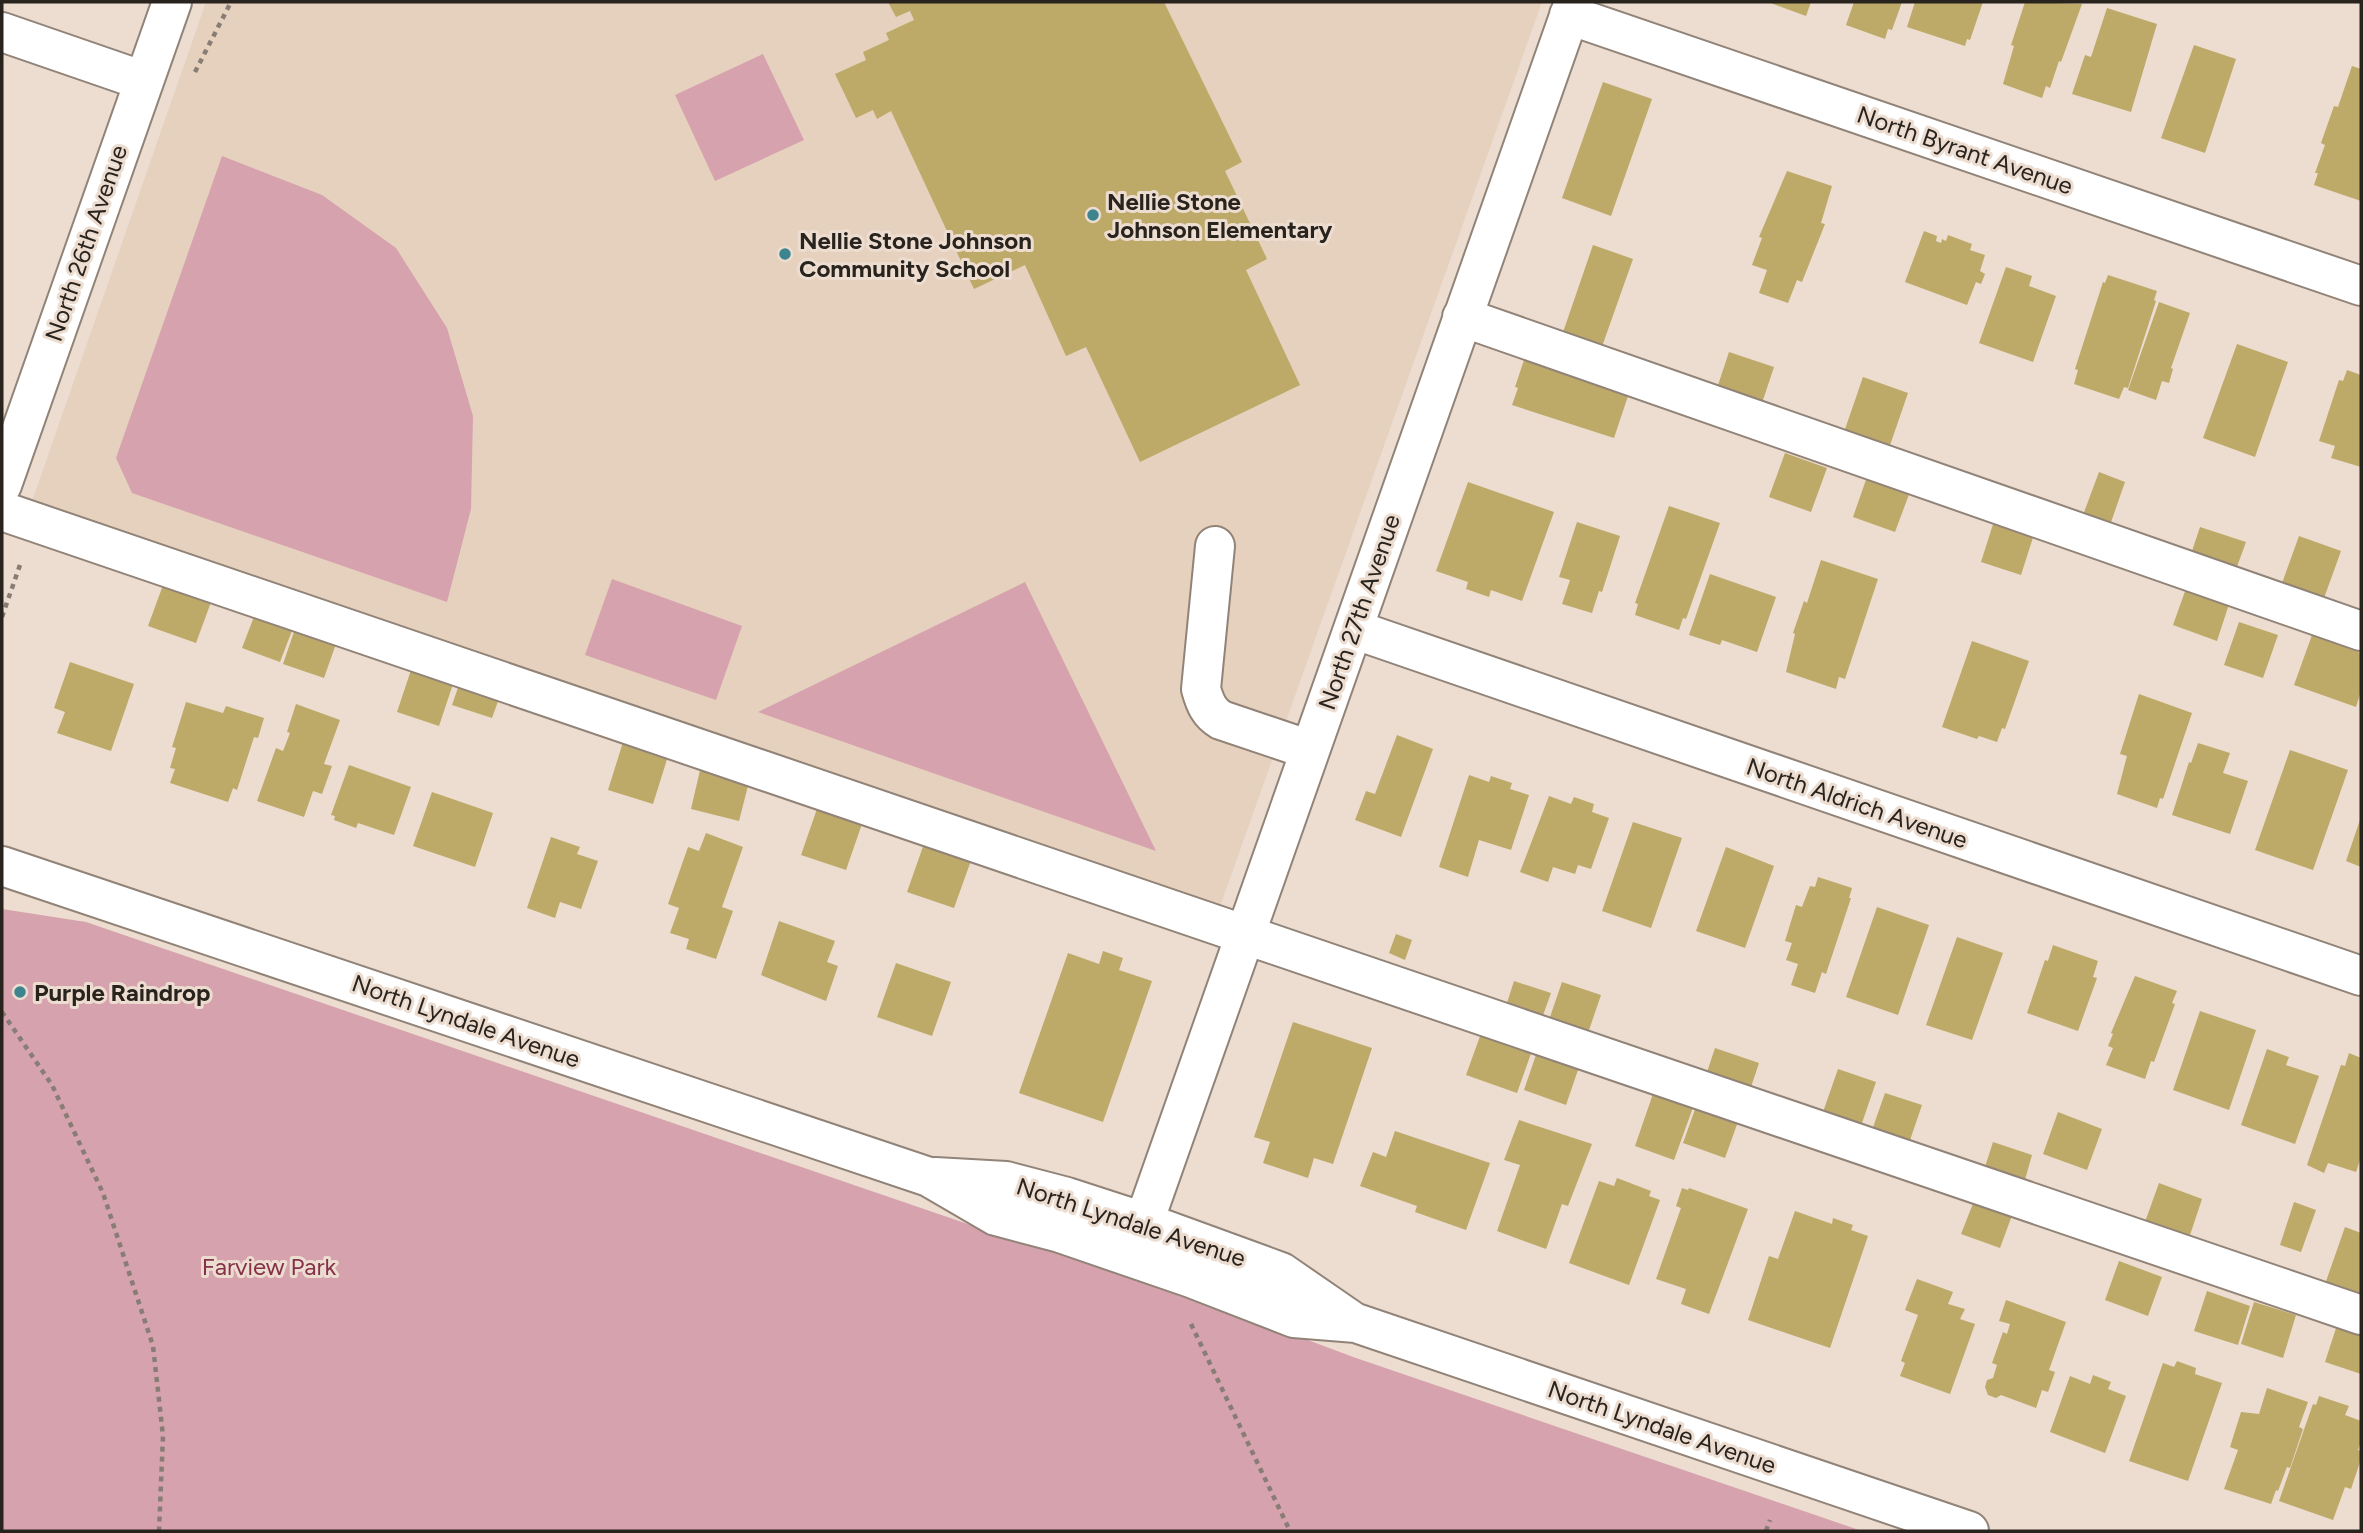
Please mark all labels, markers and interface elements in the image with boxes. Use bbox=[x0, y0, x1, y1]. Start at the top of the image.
street label: North Byrant Avenue bbox=[1853, 99, 2077, 201]
street label: North 26th Avenue bbox=[39, 141, 133, 345]
place label: Nellie Stone Johnson Elementary bbox=[1107, 187, 1332, 244]
marker: Nellie Stone Johnson Elementary bbox=[1085, 207, 1101, 223]
place label: Nellie Stone Johnson Community School bbox=[799, 226, 1032, 283]
marker: Nellie Stone Johnson Community School bbox=[777, 246, 793, 262]
street label: North 27th Avenue bbox=[1312, 510, 1406, 714]
street label: North Aldrich Avenue bbox=[1743, 752, 1971, 854]
street label: North Lyndale Avenue bbox=[348, 968, 584, 1074]
place label: Purple Raindrop bbox=[34, 978, 210, 1007]
marker: Purple Raindrop bbox=[12, 984, 28, 1000]
street label: North Lyndale Avenue bbox=[1013, 1171, 1249, 1273]
park label: Farview Park bbox=[202, 1252, 337, 1281]
street label: North Lyndale Avenue bbox=[1544, 1374, 1780, 1480]

